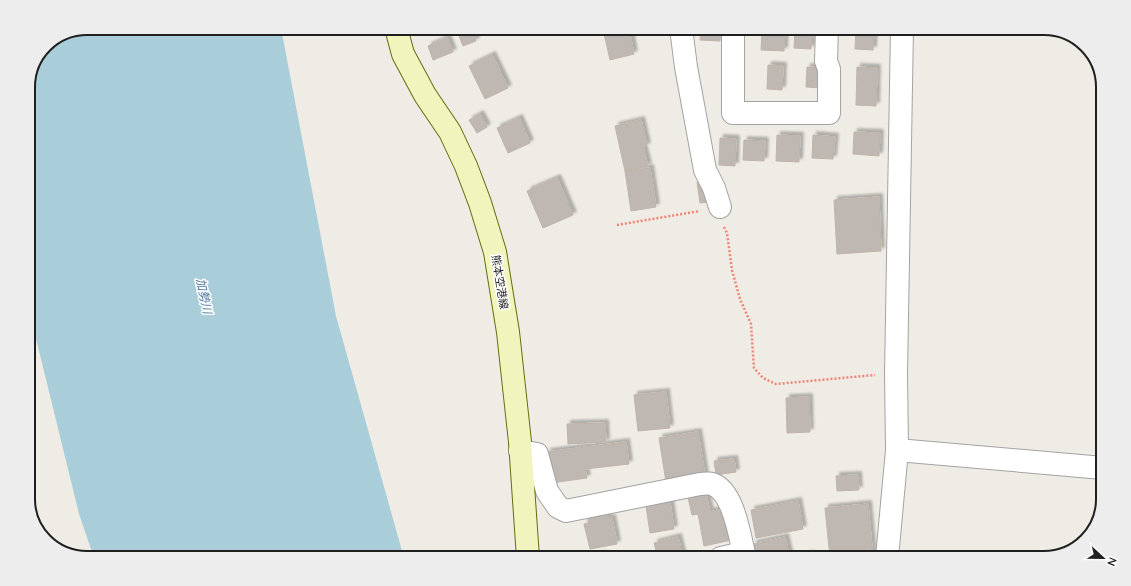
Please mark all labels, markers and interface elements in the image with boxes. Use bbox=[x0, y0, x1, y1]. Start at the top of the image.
street label: 熊本空港線 bbox=[489, 254, 511, 310]
water label: 加勢川 bbox=[193, 277, 216, 317]
north arrow bbox=[1083, 538, 1123, 578]
text: N bbox=[1104, 555, 1120, 568]

